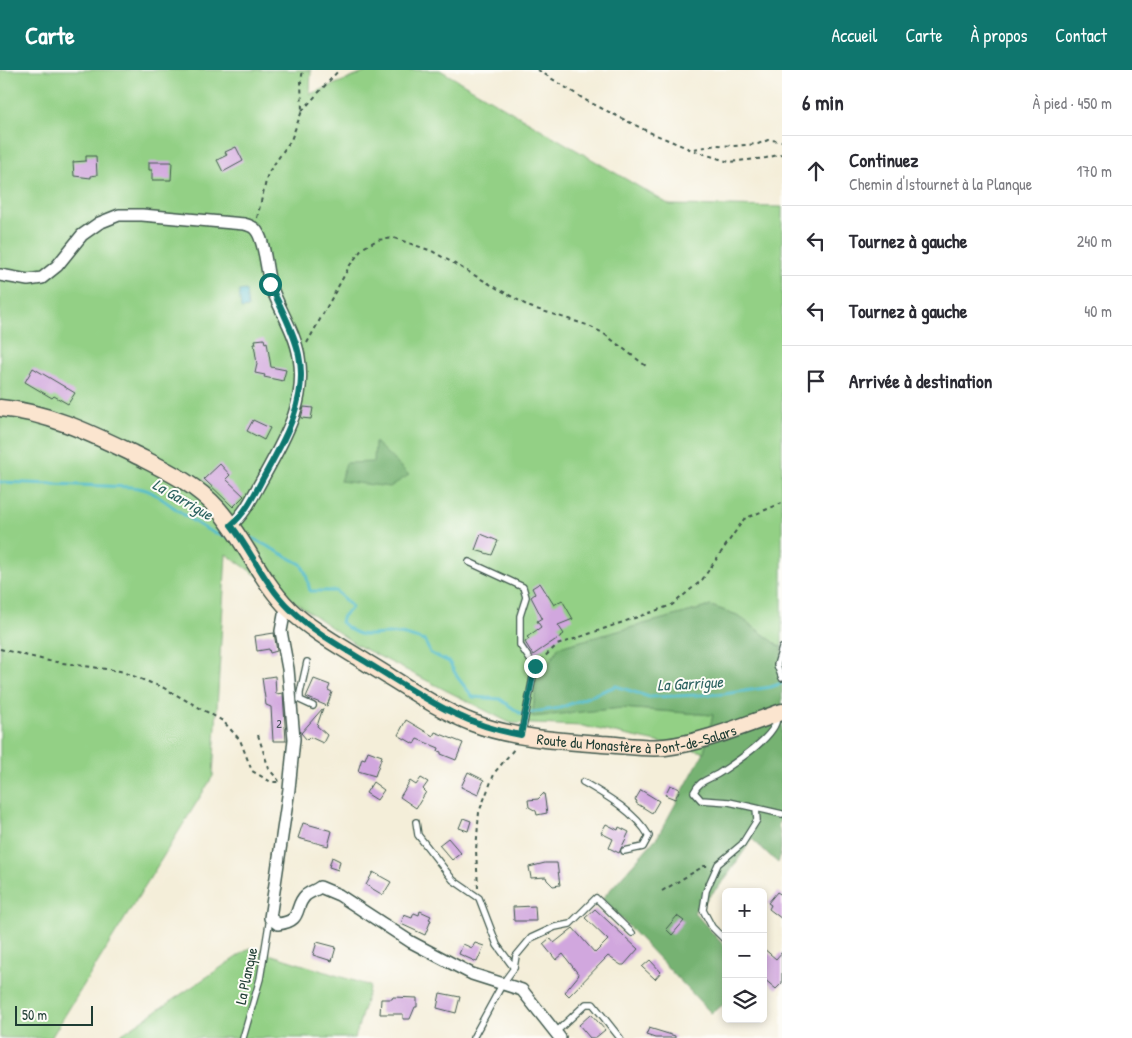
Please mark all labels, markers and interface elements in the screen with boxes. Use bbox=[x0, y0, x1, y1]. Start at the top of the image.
text: Carte bbox=[25, 19, 75, 51]
text: Accueil bbox=[831, 23, 877, 48]
text: Carte bbox=[905, 23, 943, 48]
text: À propos bbox=[971, 23, 1027, 48]
text: Contact bbox=[1055, 23, 1107, 48]
text: 6 min bbox=[802, 88, 844, 117]
text: À pied · 450 m bbox=[1032, 92, 1112, 114]
text: Continuez bbox=[849, 147, 918, 173]
icon: ahead bbox=[802, 157, 830, 185]
text: 170 m bbox=[1077, 160, 1112, 182]
text: Chemin d'Istournet à la Planque bbox=[849, 173, 1032, 195]
icon: left bbox=[802, 227, 830, 255]
text: Tournez à gauche bbox=[849, 228, 967, 254]
text: 240 m bbox=[1077, 230, 1112, 252]
route start bbox=[259, 273, 282, 296]
icon: left bbox=[802, 297, 830, 325]
text: Tournez à gauche bbox=[849, 298, 967, 324]
text: 40 m bbox=[1084, 300, 1112, 322]
icon: arrive bbox=[802, 367, 830, 395]
text: Arrivée à destination bbox=[849, 368, 992, 394]
water label: La Garrigue bbox=[149, 473, 217, 525]
route end bbox=[524, 655, 547, 678]
water label: La Garrigue bbox=[657, 670, 724, 696]
house number: 2 bbox=[276, 715, 282, 732]
street label: Route du Monastère à Pont-de-Salars bbox=[536, 719, 739, 758]
map controls bbox=[722, 888, 767, 1023]
button: + bbox=[722, 888, 767, 933]
button: − bbox=[722, 933, 767, 978]
street label: La Planque bbox=[230, 946, 262, 1006]
button: layers bbox=[722, 978, 767, 1023]
scale bar bbox=[15, 1003, 92, 1026]
text: 50 m bbox=[22, 1005, 47, 1024]

